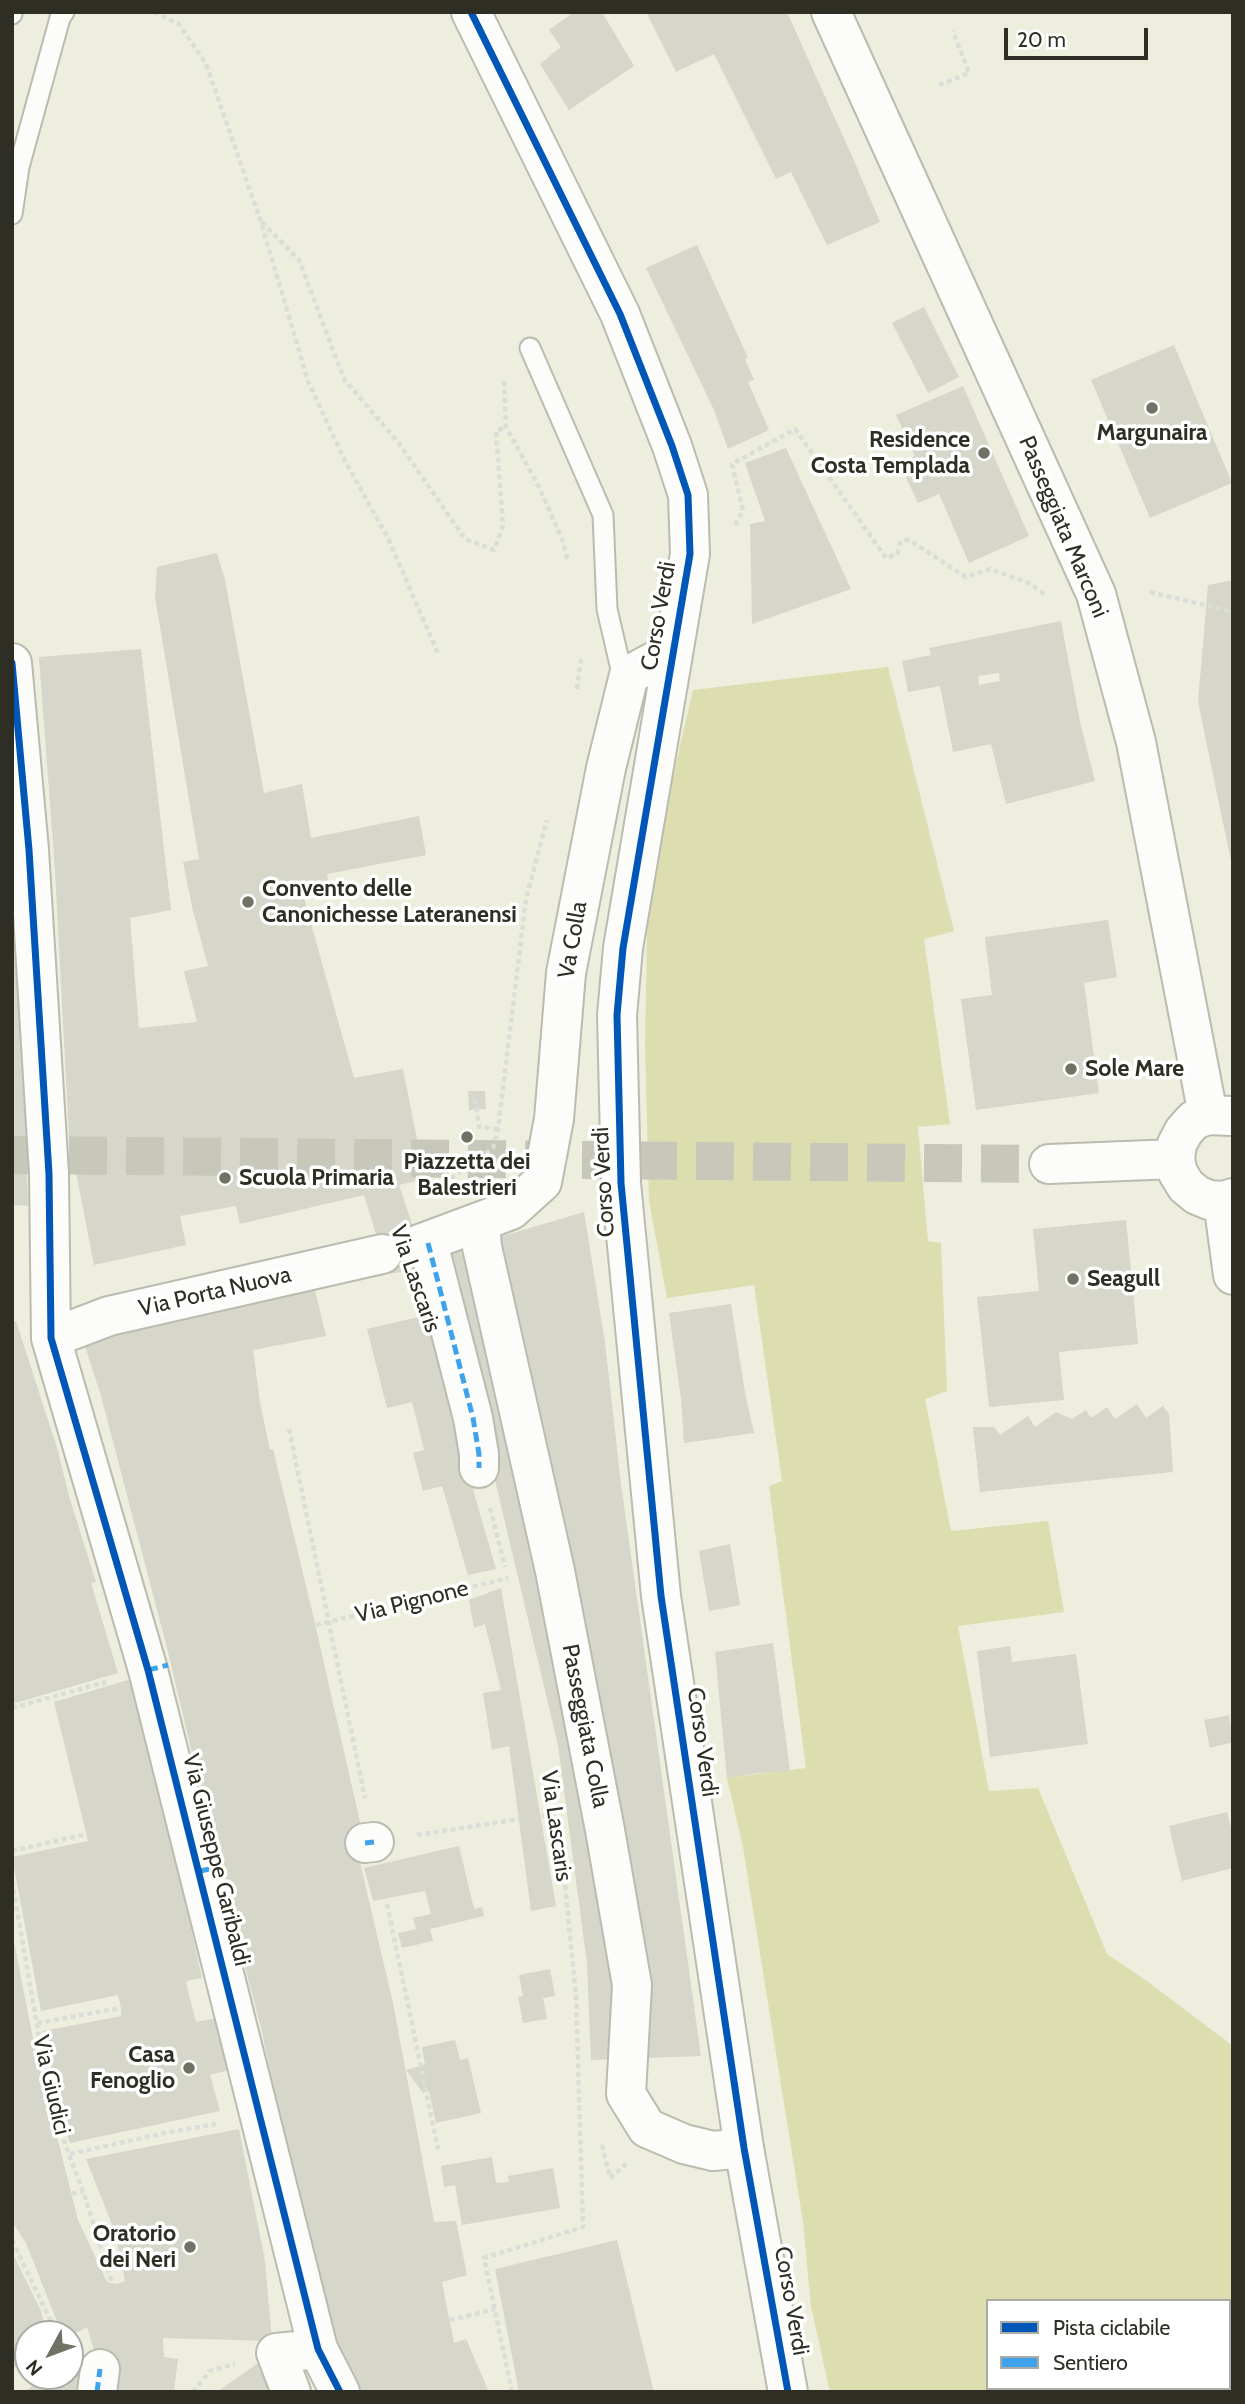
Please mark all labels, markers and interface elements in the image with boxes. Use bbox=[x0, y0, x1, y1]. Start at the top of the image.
scale bar bbox=[1007, 14, 1150, 58]
text: 20 m bbox=[1017, 27, 1066, 52]
marker: Margunaira bbox=[1144, 400, 1160, 416]
place label: Margunaira bbox=[1097, 419, 1207, 447]
place label: Residence Costa Templada bbox=[811, 426, 970, 480]
street label: Passeggiata Marconi bbox=[1012, 432, 1114, 622]
marker: Residence Costa Templada bbox=[976, 445, 992, 461]
street label: Corso Verdi bbox=[636, 559, 682, 673]
place label: Convento delle Canonichesse Lateranensi bbox=[262, 875, 517, 929]
marker: Convento delle Canonichesse Lateranensi bbox=[240, 894, 256, 910]
street label: Va Colla bbox=[553, 899, 593, 981]
place label: Sole Mare bbox=[1085, 1055, 1184, 1083]
marker: Sole Mare bbox=[1063, 1061, 1079, 1077]
street label: Corso Verdi bbox=[587, 1126, 621, 1238]
marker: Piazzetta dei Balestrieri bbox=[459, 1129, 475, 1145]
place label: Piazzetta dei Balestrieri bbox=[404, 1148, 530, 1202]
place label: Scuola Primaria bbox=[239, 1164, 394, 1192]
marker: Scuola Primaria bbox=[217, 1170, 233, 1186]
street label: Via Lascaris bbox=[384, 1222, 446, 1336]
street label: Via Porta Nuova bbox=[136, 1261, 294, 1323]
place label: Seagull bbox=[1087, 1265, 1160, 1293]
marker: Seagull bbox=[1065, 1271, 1081, 1287]
street label: Via Pignone bbox=[353, 1575, 471, 1629]
street label: Passeggiata Colla bbox=[556, 1642, 614, 1810]
street label: Corso Verdi bbox=[681, 1686, 723, 1798]
street label: Via Giuseppe Garibaldi bbox=[176, 1751, 256, 1969]
street label: Via Lascaris bbox=[535, 1769, 577, 1883]
street label: Via Giudici bbox=[26, 2033, 76, 2137]
place label: Casa Fenoglio bbox=[90, 2041, 175, 2095]
marker: Casa Fenoglio bbox=[181, 2060, 197, 2076]
place label: Oratorio dei Neri bbox=[93, 2220, 176, 2274]
marker: Oratorio dei Neri bbox=[182, 2239, 198, 2255]
street label: Corso Verdi bbox=[768, 2244, 814, 2358]
legend bbox=[986, 2299, 1231, 2390]
text: Pista ciclabile bbox=[1053, 2315, 1170, 2340]
north arrow bbox=[14, 2320, 84, 2390]
text: Sentiero bbox=[1053, 2350, 1128, 2375]
text: N bbox=[21, 2355, 47, 2380]

